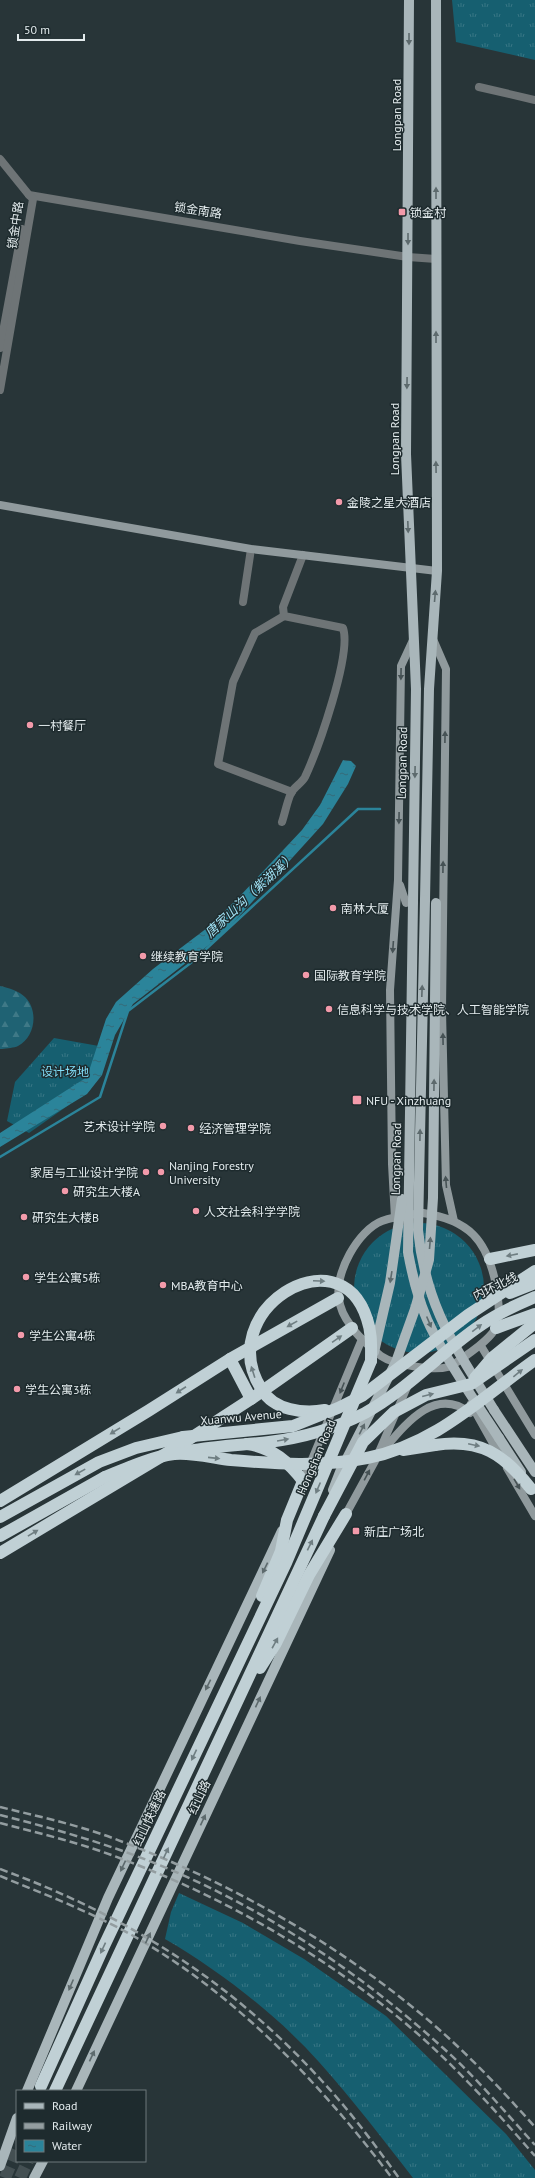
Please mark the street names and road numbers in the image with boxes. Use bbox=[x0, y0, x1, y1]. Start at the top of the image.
street label: Longpan Road bbox=[389, 79, 404, 151]
street label: 锁金南路 bbox=[173, 199, 223, 221]
street label: 锁金中路 bbox=[4, 200, 26, 250]
street label: Longpan Road bbox=[387, 403, 402, 475]
street label: Longpan Road bbox=[394, 727, 410, 799]
street label: Longpan Road bbox=[388, 1123, 404, 1195]
street label: 内环北线 bbox=[470, 1269, 520, 1303]
street label: Xuanwu Avenue bbox=[200, 1406, 282, 1428]
street label: Hongshan Road bbox=[293, 1417, 339, 1497]
street label: 红山路 bbox=[185, 1778, 213, 1816]
street label: 红山快速路 bbox=[130, 1788, 168, 1848]

